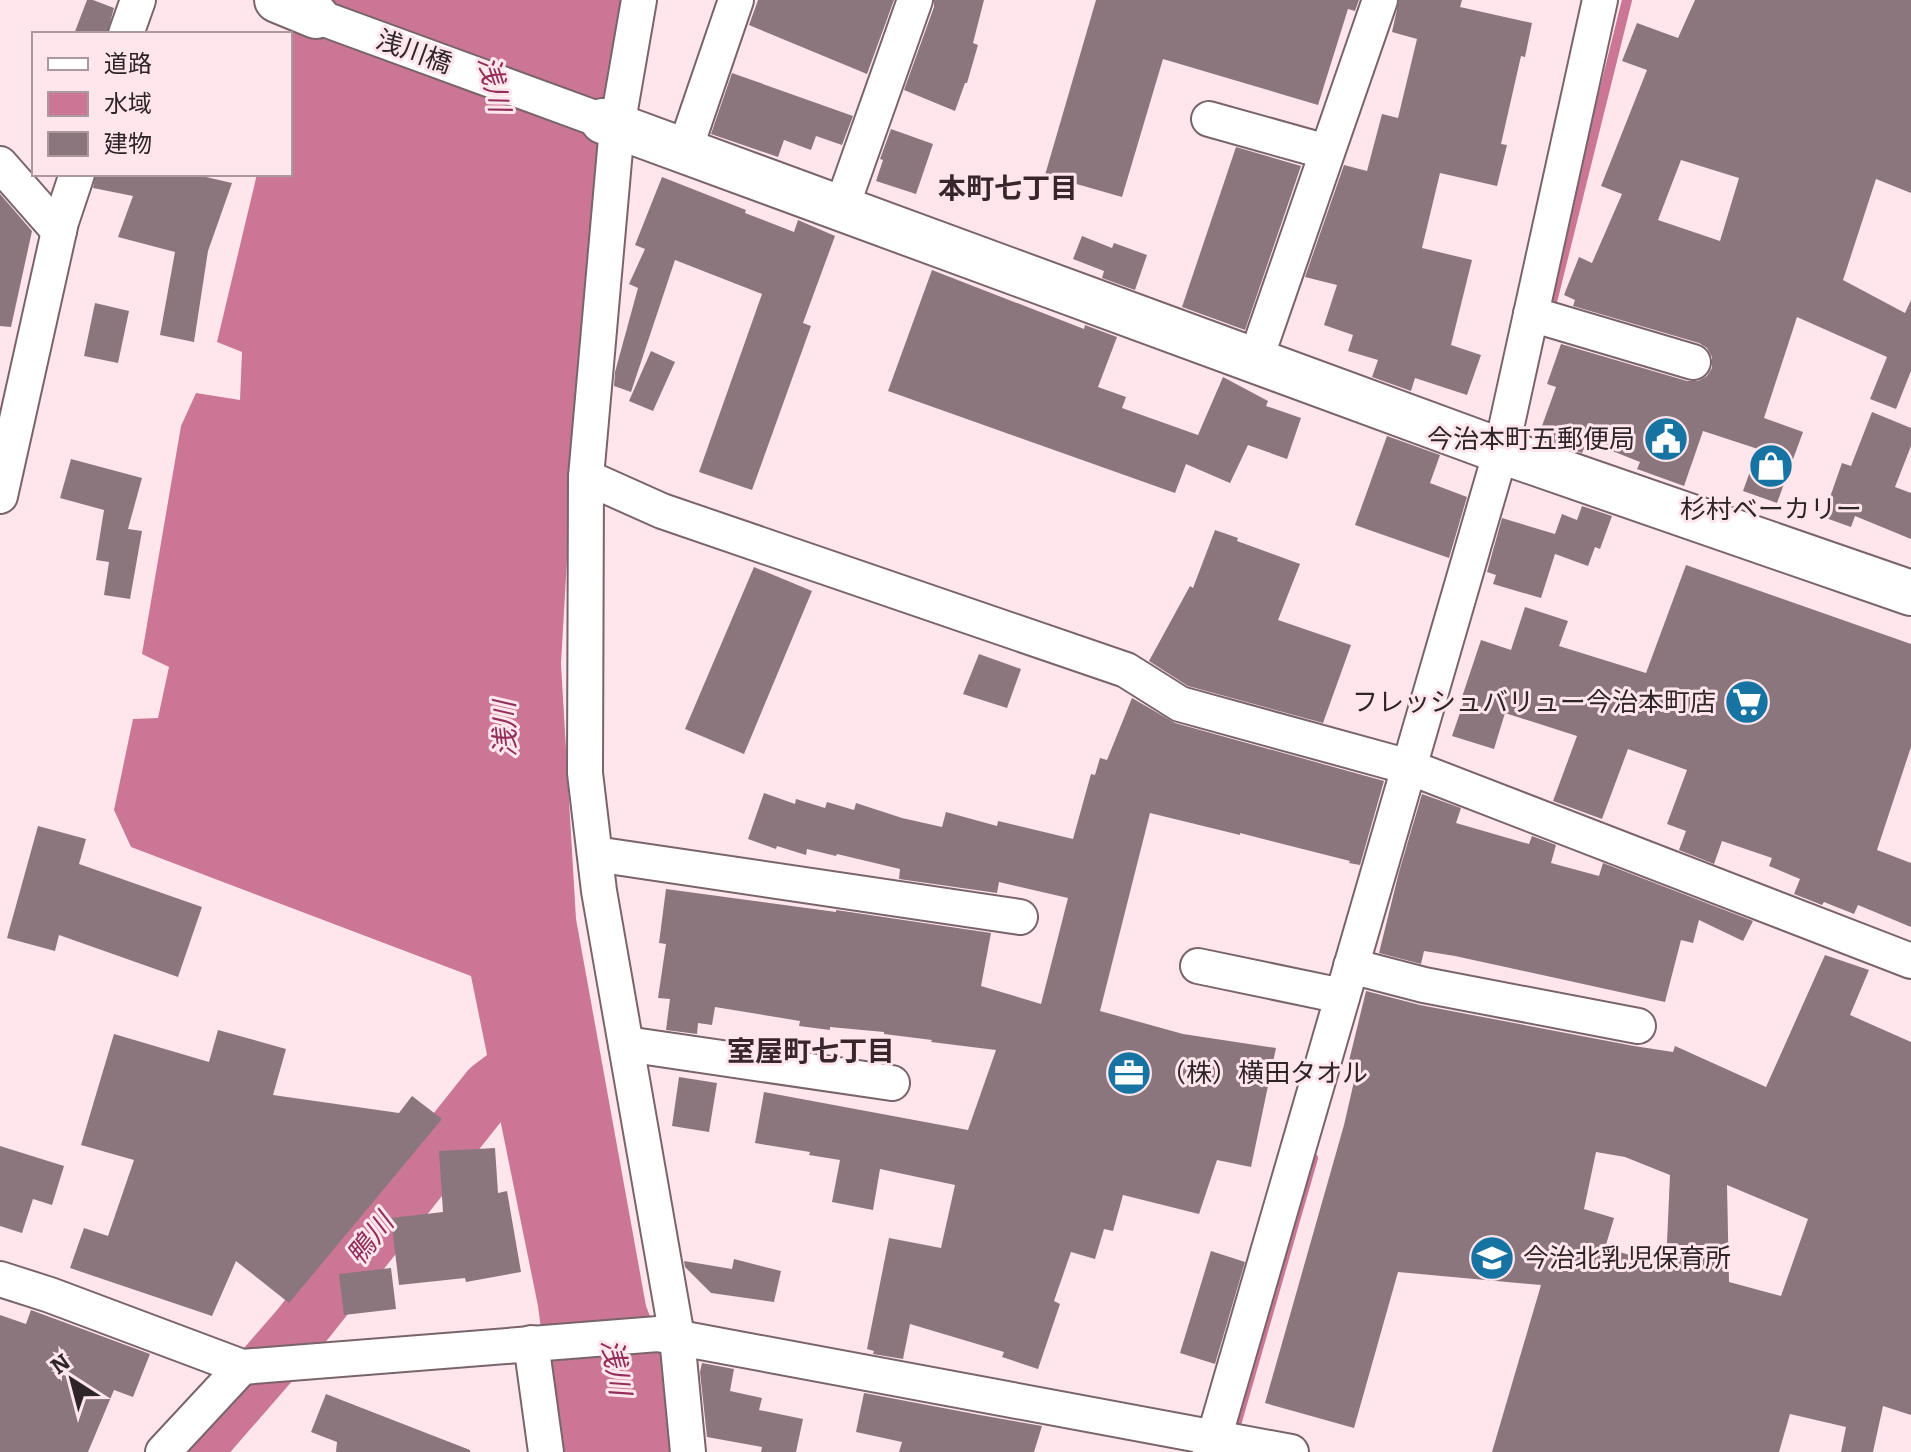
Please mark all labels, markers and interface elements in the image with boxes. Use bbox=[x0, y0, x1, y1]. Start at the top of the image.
street label: 浅川橋 bbox=[372, 24, 456, 80]
legend bbox=[32, 32, 292, 176]
text: 道路 bbox=[104, 50, 152, 78]
water label: 浅川 bbox=[472, 53, 517, 118]
text: 水域 bbox=[104, 90, 152, 118]
text: 建物 bbox=[104, 130, 152, 158]
district label: 本町七丁目 bbox=[938, 172, 1078, 205]
public building icon: 今治本町五郵便局 bbox=[1642, 415, 1690, 463]
place label: 今治本町五郵便局 bbox=[1427, 424, 1635, 455]
shop icon: 杉村ベーカリー bbox=[1747, 442, 1795, 490]
place label: 杉村ベーカリー bbox=[1680, 494, 1862, 525]
supermarket icon: フレッシュバリュー今治本町店 bbox=[1723, 678, 1771, 726]
place label: フレッシュバリュー今治本町店 bbox=[1352, 687, 1716, 718]
water label: 浅川 bbox=[488, 698, 522, 757]
district label: 室屋町七丁目 bbox=[727, 1035, 895, 1068]
office icon: （株）横田タオル bbox=[1105, 1049, 1153, 1097]
place label: （株）横田タオル bbox=[1160, 1058, 1368, 1089]
water label: 鴨川 bbox=[340, 1204, 402, 1271]
school or university icon: 今治北乳児保育所 bbox=[1468, 1234, 1516, 1282]
place label: 今治北乳児保育所 bbox=[1523, 1243, 1731, 1274]
water label: 浅川 bbox=[595, 1337, 638, 1400]
north arrow bbox=[32, 1340, 112, 1420]
text: N bbox=[46, 1348, 75, 1380]

